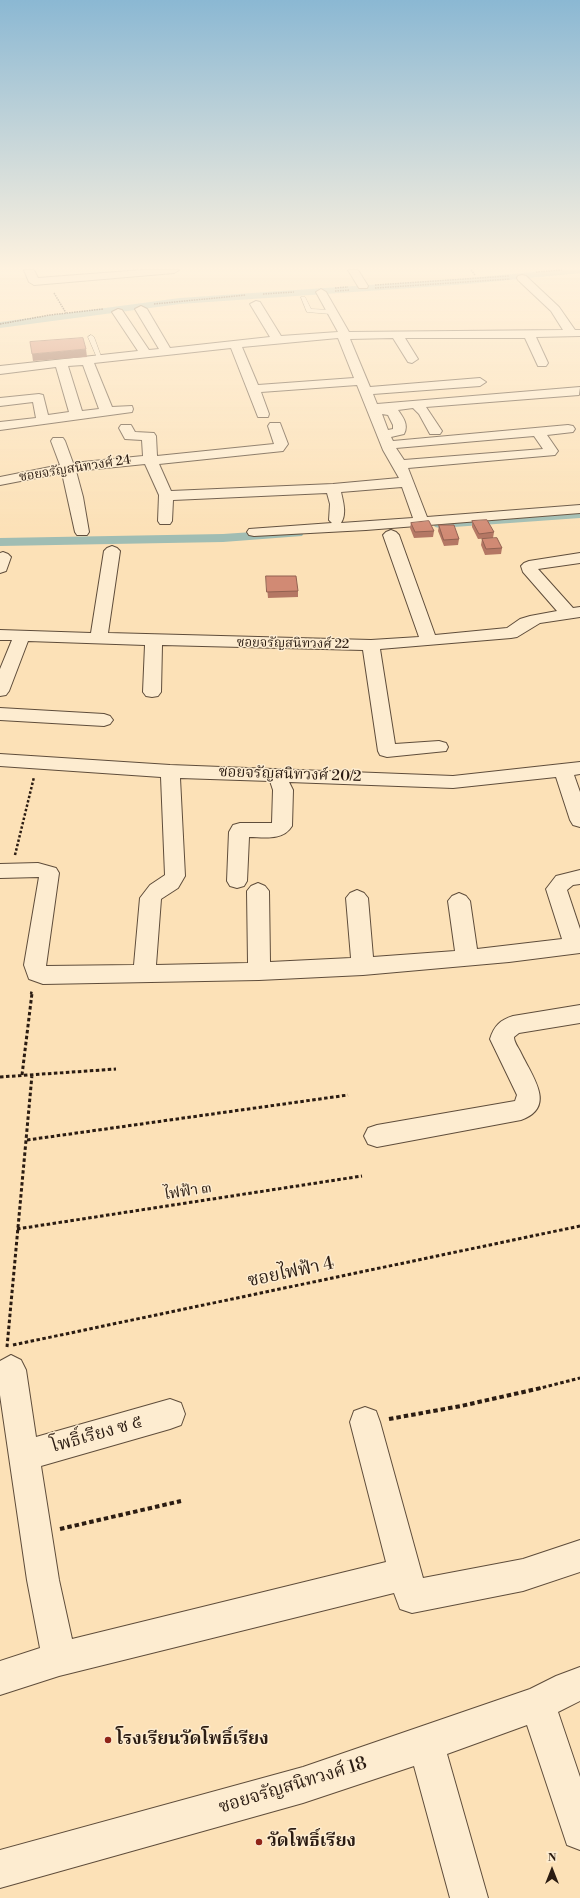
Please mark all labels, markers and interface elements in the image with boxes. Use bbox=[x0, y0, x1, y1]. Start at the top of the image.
street label: ซอยจรัญสนิทวงศ์ 24 bbox=[18, 452, 132, 486]
street label: ซอยจรัญสนิทวงศ์ 22 bbox=[237, 635, 349, 653]
street label: ซอยจรัญสนิทวงศ์ 20/2 bbox=[218, 764, 362, 786]
street label: ไฟฟ้า ๓ bbox=[163, 1179, 213, 1205]
street label: ซอยไฟฟ้า 4 bbox=[246, 1253, 336, 1293]
street label: โพธิ์เรียง ซ ๕ bbox=[49, 1412, 145, 1458]
place label: โรงเรียนวัดโพธิ์เรียง bbox=[116, 1729, 269, 1751]
marker: โรงเรียนวัดโพธิ์เรียง bbox=[103, 1735, 113, 1745]
street label: ซอยจรัญสนิทวงศ์ 18 bbox=[216, 1753, 370, 1819]
place label: วัดโพธิ์เรียง bbox=[267, 1831, 356, 1853]
marker: วัดโพธิ์เรียง bbox=[254, 1837, 264, 1847]
north arrow bbox=[532, 1850, 572, 1890]
text: N bbox=[548, 1851, 556, 1865]

